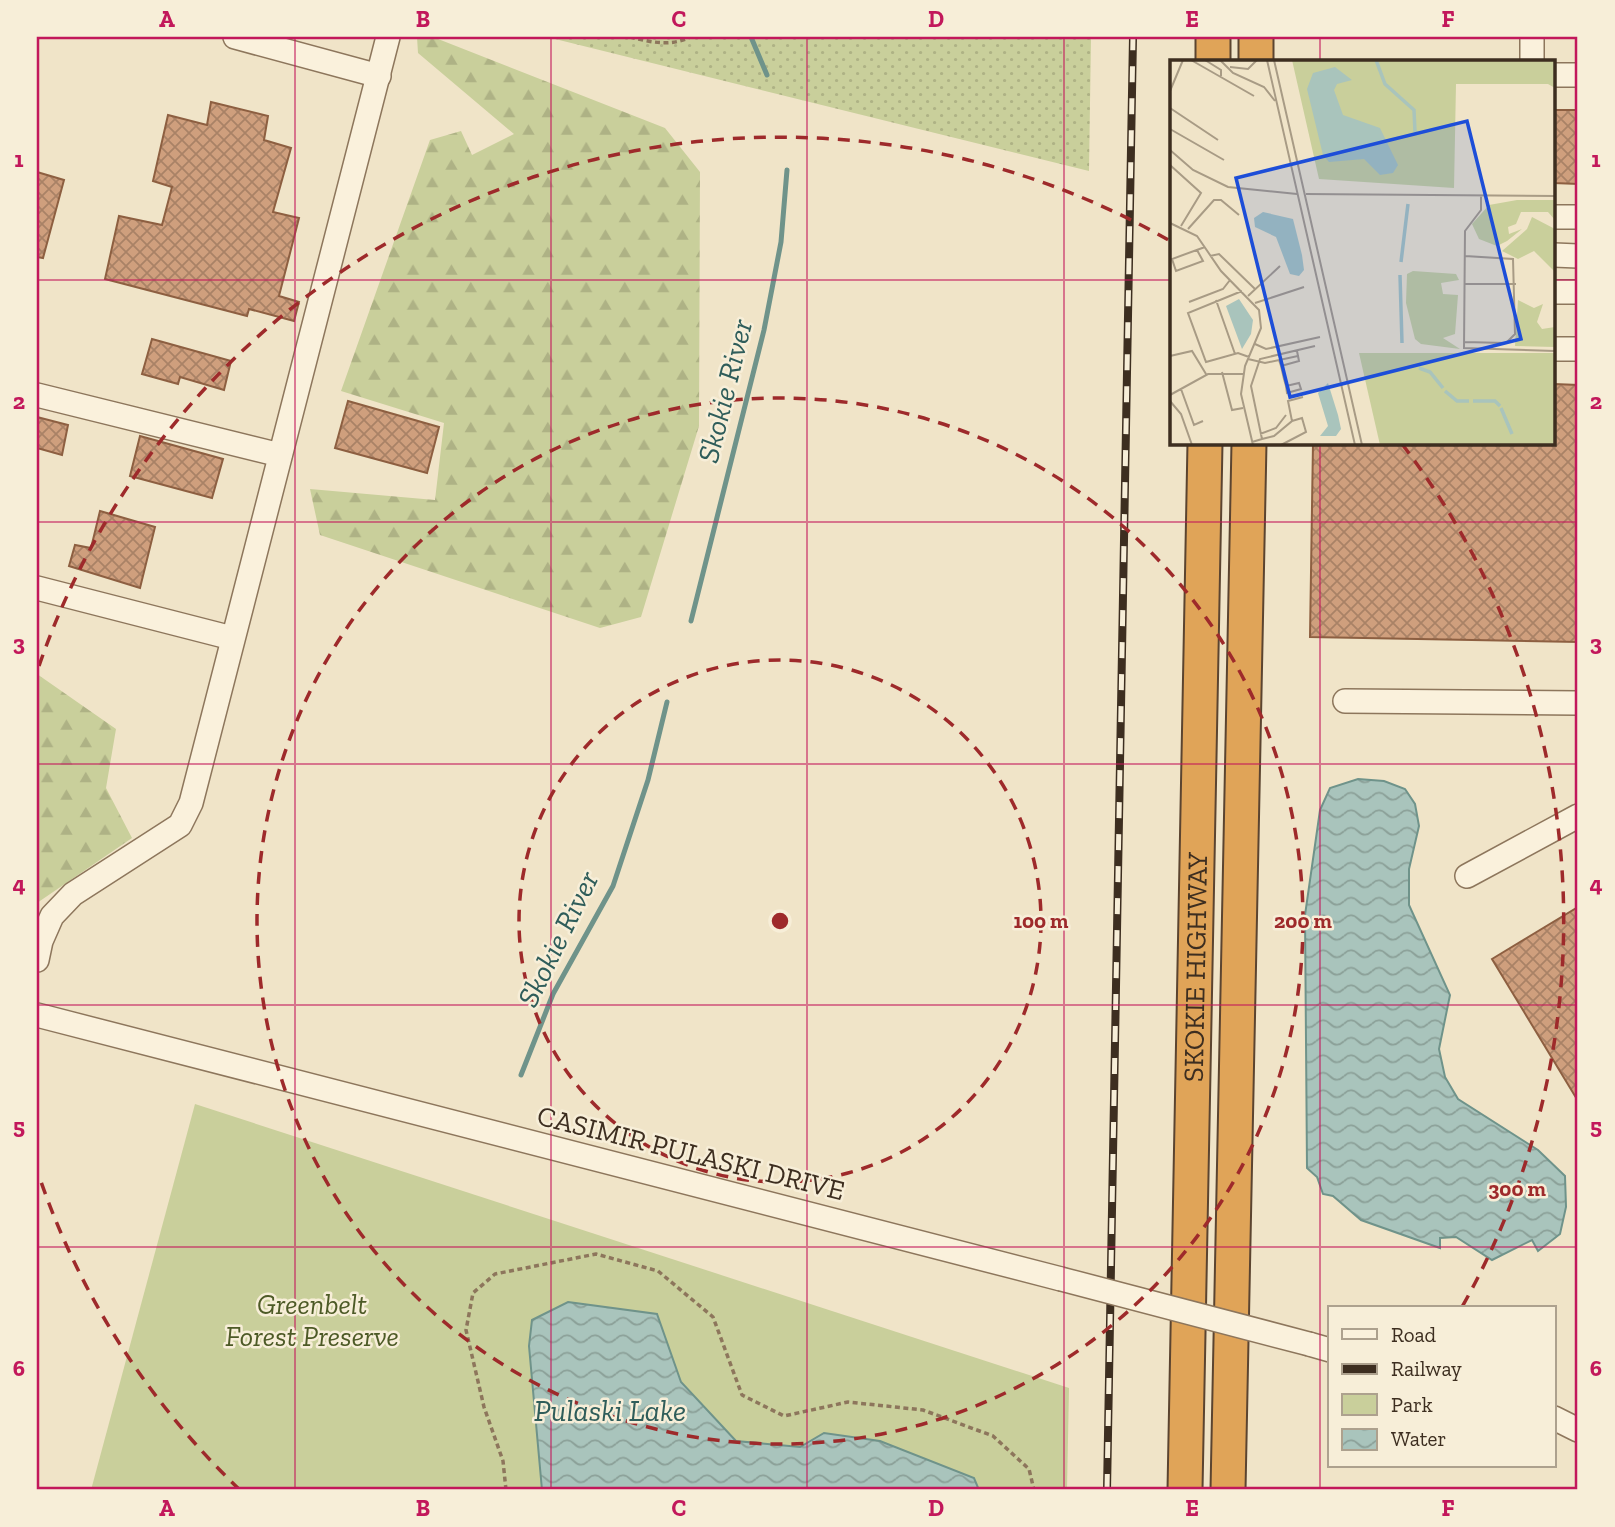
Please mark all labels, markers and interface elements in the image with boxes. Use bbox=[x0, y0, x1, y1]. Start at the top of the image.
text: A bbox=[159, 5, 175, 33]
text: B bbox=[416, 5, 430, 33]
text: C bbox=[672, 5, 686, 33]
text: D bbox=[928, 5, 944, 33]
text: E bbox=[1185, 5, 1199, 33]
text: F bbox=[1441, 5, 1455, 33]
inset map bbox=[1170, 60, 1556, 444]
text: 1 bbox=[14, 145, 24, 173]
text: 1 bbox=[1591, 145, 1601, 173]
water label: Skokie River bbox=[690, 315, 760, 467]
text: 2 bbox=[13, 387, 25, 415]
text: 2 bbox=[1590, 387, 1602, 415]
text: 3 bbox=[13, 629, 25, 657]
text: 3 bbox=[1590, 629, 1602, 657]
street label: SKOKIE HIGHWAY bbox=[1176, 851, 1214, 1082]
water label: Skokie River bbox=[510, 865, 607, 1013]
text: 4 bbox=[12, 870, 26, 898]
text: 4 bbox=[1589, 870, 1603, 898]
text: 100 m bbox=[1014, 908, 1069, 933]
text: 200 m bbox=[1274, 908, 1332, 933]
centre of rings bbox=[768, 909, 792, 933]
street label: CASIMIR PULASKI DRIVE bbox=[534, 1099, 848, 1207]
text: 5 bbox=[13, 1112, 25, 1140]
text: 5 bbox=[1590, 1112, 1602, 1140]
text: 300 m bbox=[1488, 1176, 1546, 1201]
park label: Greenbelt Forest Preserve bbox=[225, 1288, 399, 1353]
legend bbox=[1328, 1306, 1556, 1468]
text: Road bbox=[1391, 1322, 1437, 1347]
text: 6 bbox=[13, 1354, 25, 1382]
text: 6 bbox=[1590, 1354, 1602, 1382]
text: Railway bbox=[1391, 1356, 1462, 1381]
text: Park bbox=[1391, 1392, 1433, 1417]
water label: Pulaski Lake bbox=[534, 1393, 686, 1429]
text: Water bbox=[1391, 1426, 1446, 1451]
text: A bbox=[159, 1494, 175, 1522]
text: B bbox=[416, 1494, 430, 1522]
text: C bbox=[672, 1494, 686, 1522]
text: D bbox=[928, 1494, 944, 1522]
text: E bbox=[1185, 1494, 1199, 1522]
text: F bbox=[1441, 1494, 1455, 1522]

